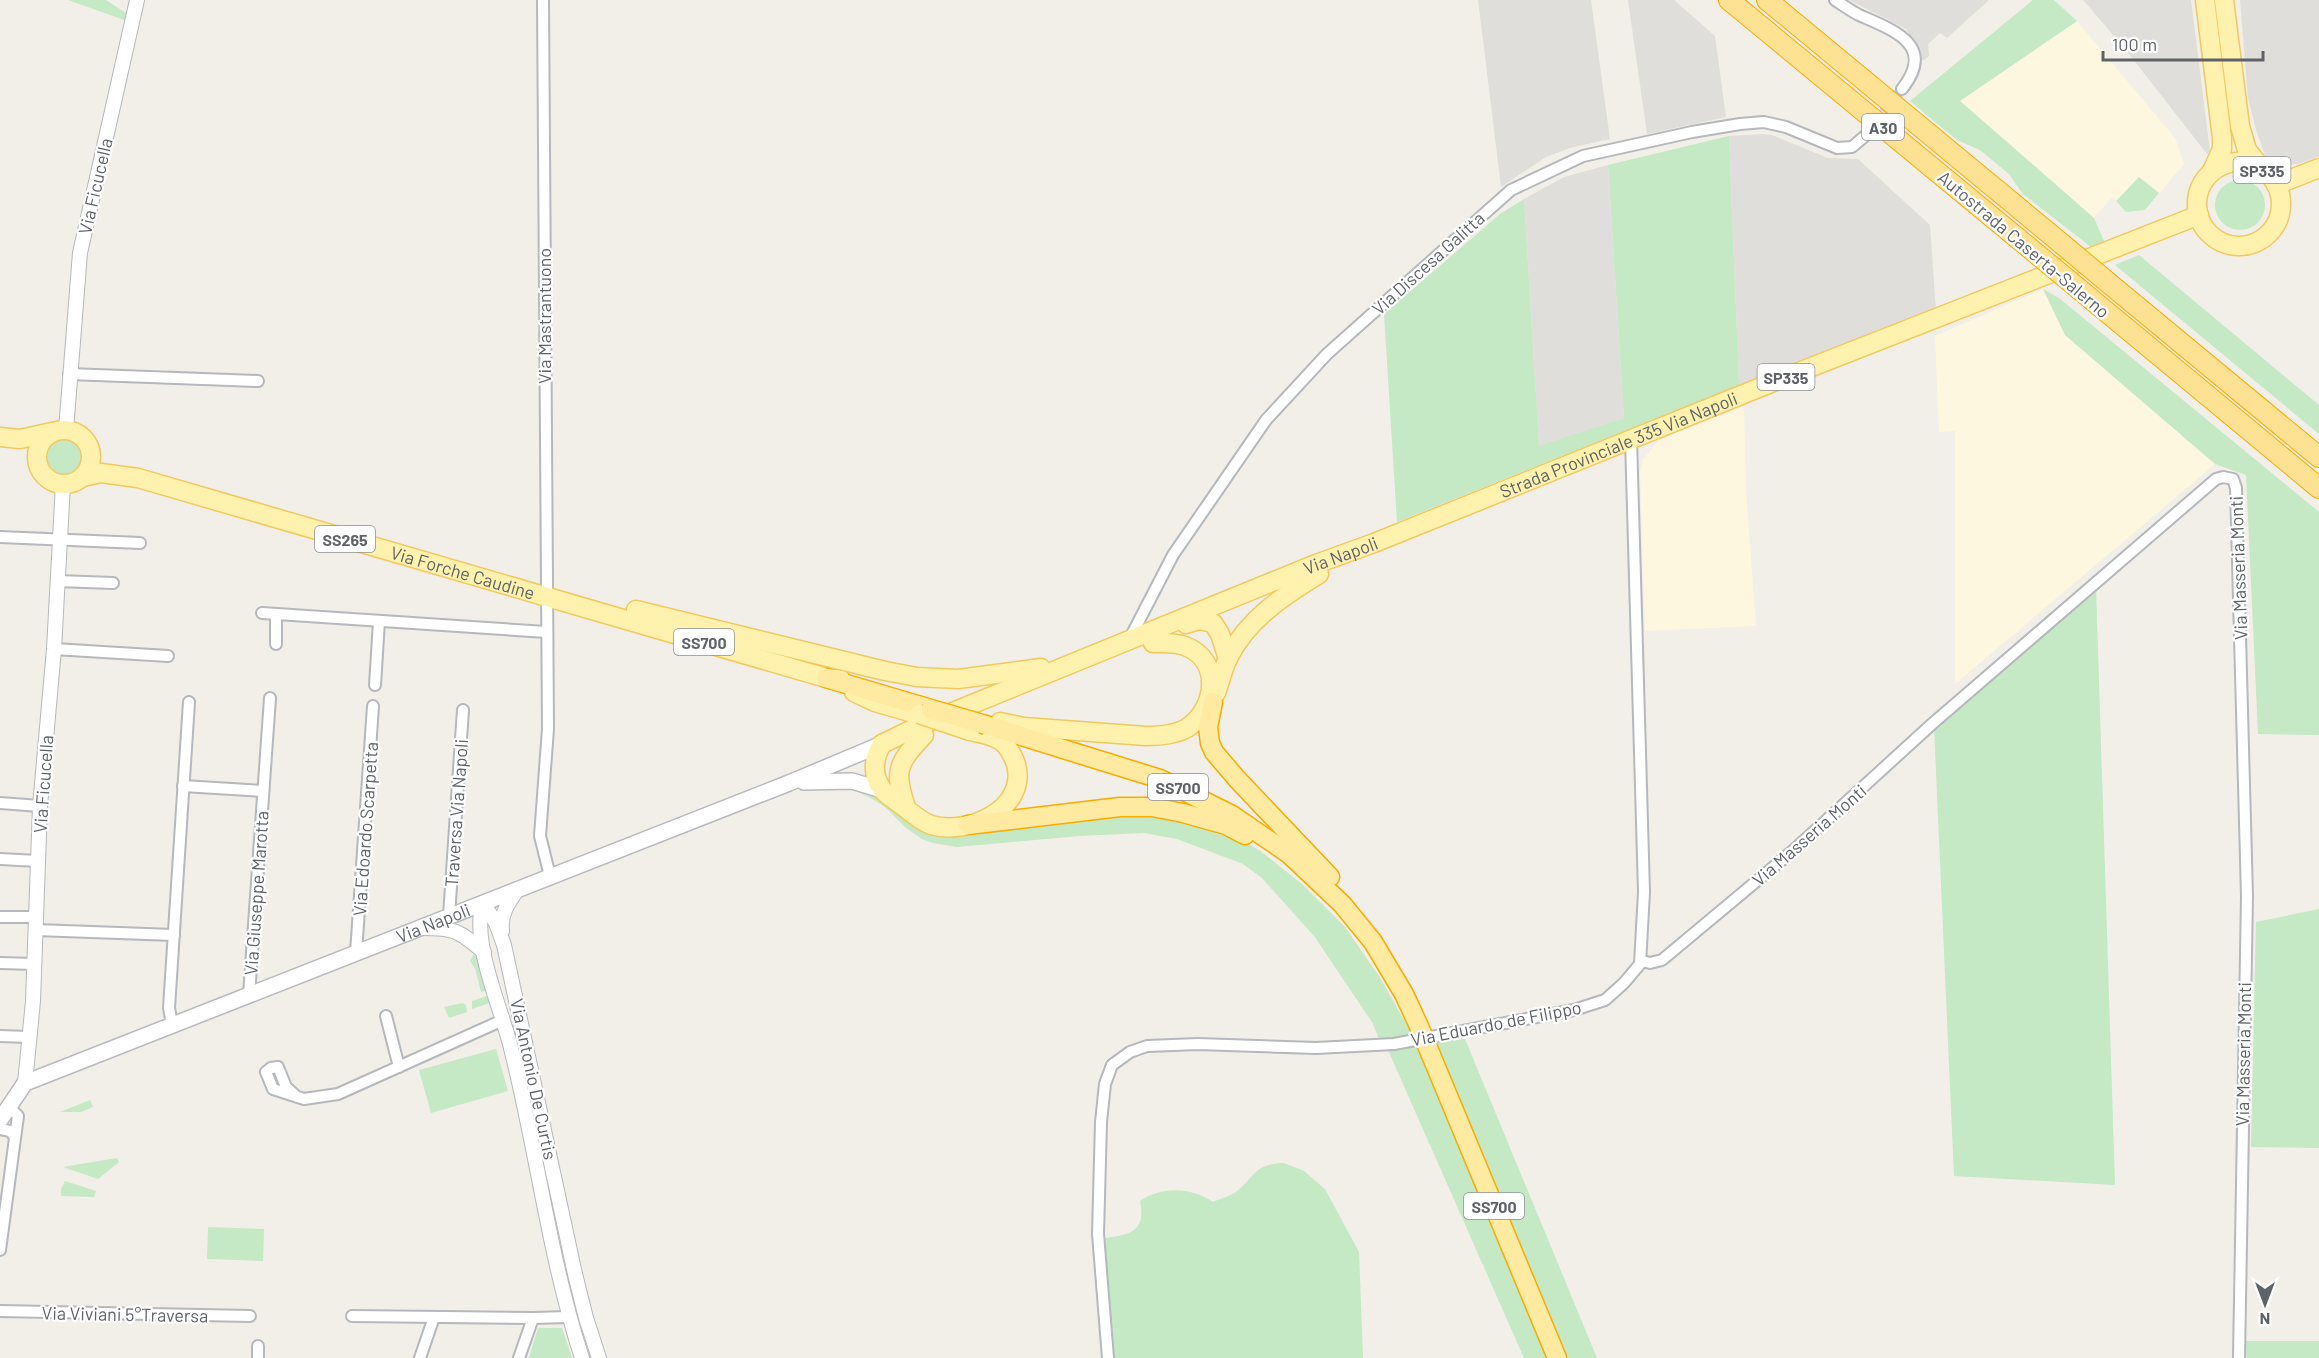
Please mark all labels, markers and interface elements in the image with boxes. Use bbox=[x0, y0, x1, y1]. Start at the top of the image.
scale bar bbox=[2103, 24, 2264, 62]
text: 100 m bbox=[2112, 33, 2157, 55]
road number: A30 bbox=[1862, 114, 1904, 140]
street label: Via Ficucella bbox=[73, 136, 117, 236]
road number: SP335 bbox=[2234, 157, 2290, 183]
street label: Autostrada Caserta-Salerno bbox=[1934, 166, 2114, 322]
street label: Via Discesa Galitta bbox=[1367, 207, 1489, 319]
street label: Via Mastrantuono bbox=[533, 248, 555, 384]
road number: SP335 bbox=[1758, 364, 1814, 390]
street label: Strada Provinciale 335 Via Napoli bbox=[1496, 387, 1740, 502]
street label: Via Masseria Monti bbox=[2224, 496, 2252, 640]
road number: SS265 bbox=[315, 526, 375, 552]
street label: Via Napoli bbox=[1300, 532, 1381, 579]
street label: Via Forche Caudine bbox=[388, 541, 538, 604]
road number: SS700 bbox=[674, 629, 734, 655]
street label: Via Ficucella bbox=[29, 734, 57, 834]
street label: Traversa Via Napoli bbox=[440, 738, 472, 888]
street label: Via Edoardo Scarpetta bbox=[348, 741, 382, 917]
road number: SS700 bbox=[1148, 774, 1208, 800]
street label: Via Masseria Monti bbox=[1747, 779, 1871, 891]
street label: Via Giuseppe Marotta bbox=[239, 810, 273, 976]
street label: Via Napoli bbox=[393, 898, 473, 947]
street label: Via Masseria Monti bbox=[2231, 982, 2255, 1126]
street label: Via Eduardo de Filippo bbox=[1409, 996, 1583, 1050]
street label: Via Antonio De Curtis bbox=[506, 997, 562, 1161]
road number: SS700 bbox=[1464, 1193, 1524, 1219]
north arrow bbox=[2235, 1274, 2295, 1334]
street label: Via Viviani 5°Traversa bbox=[42, 1302, 208, 1326]
text: N bbox=[2260, 1310, 2270, 1329]

